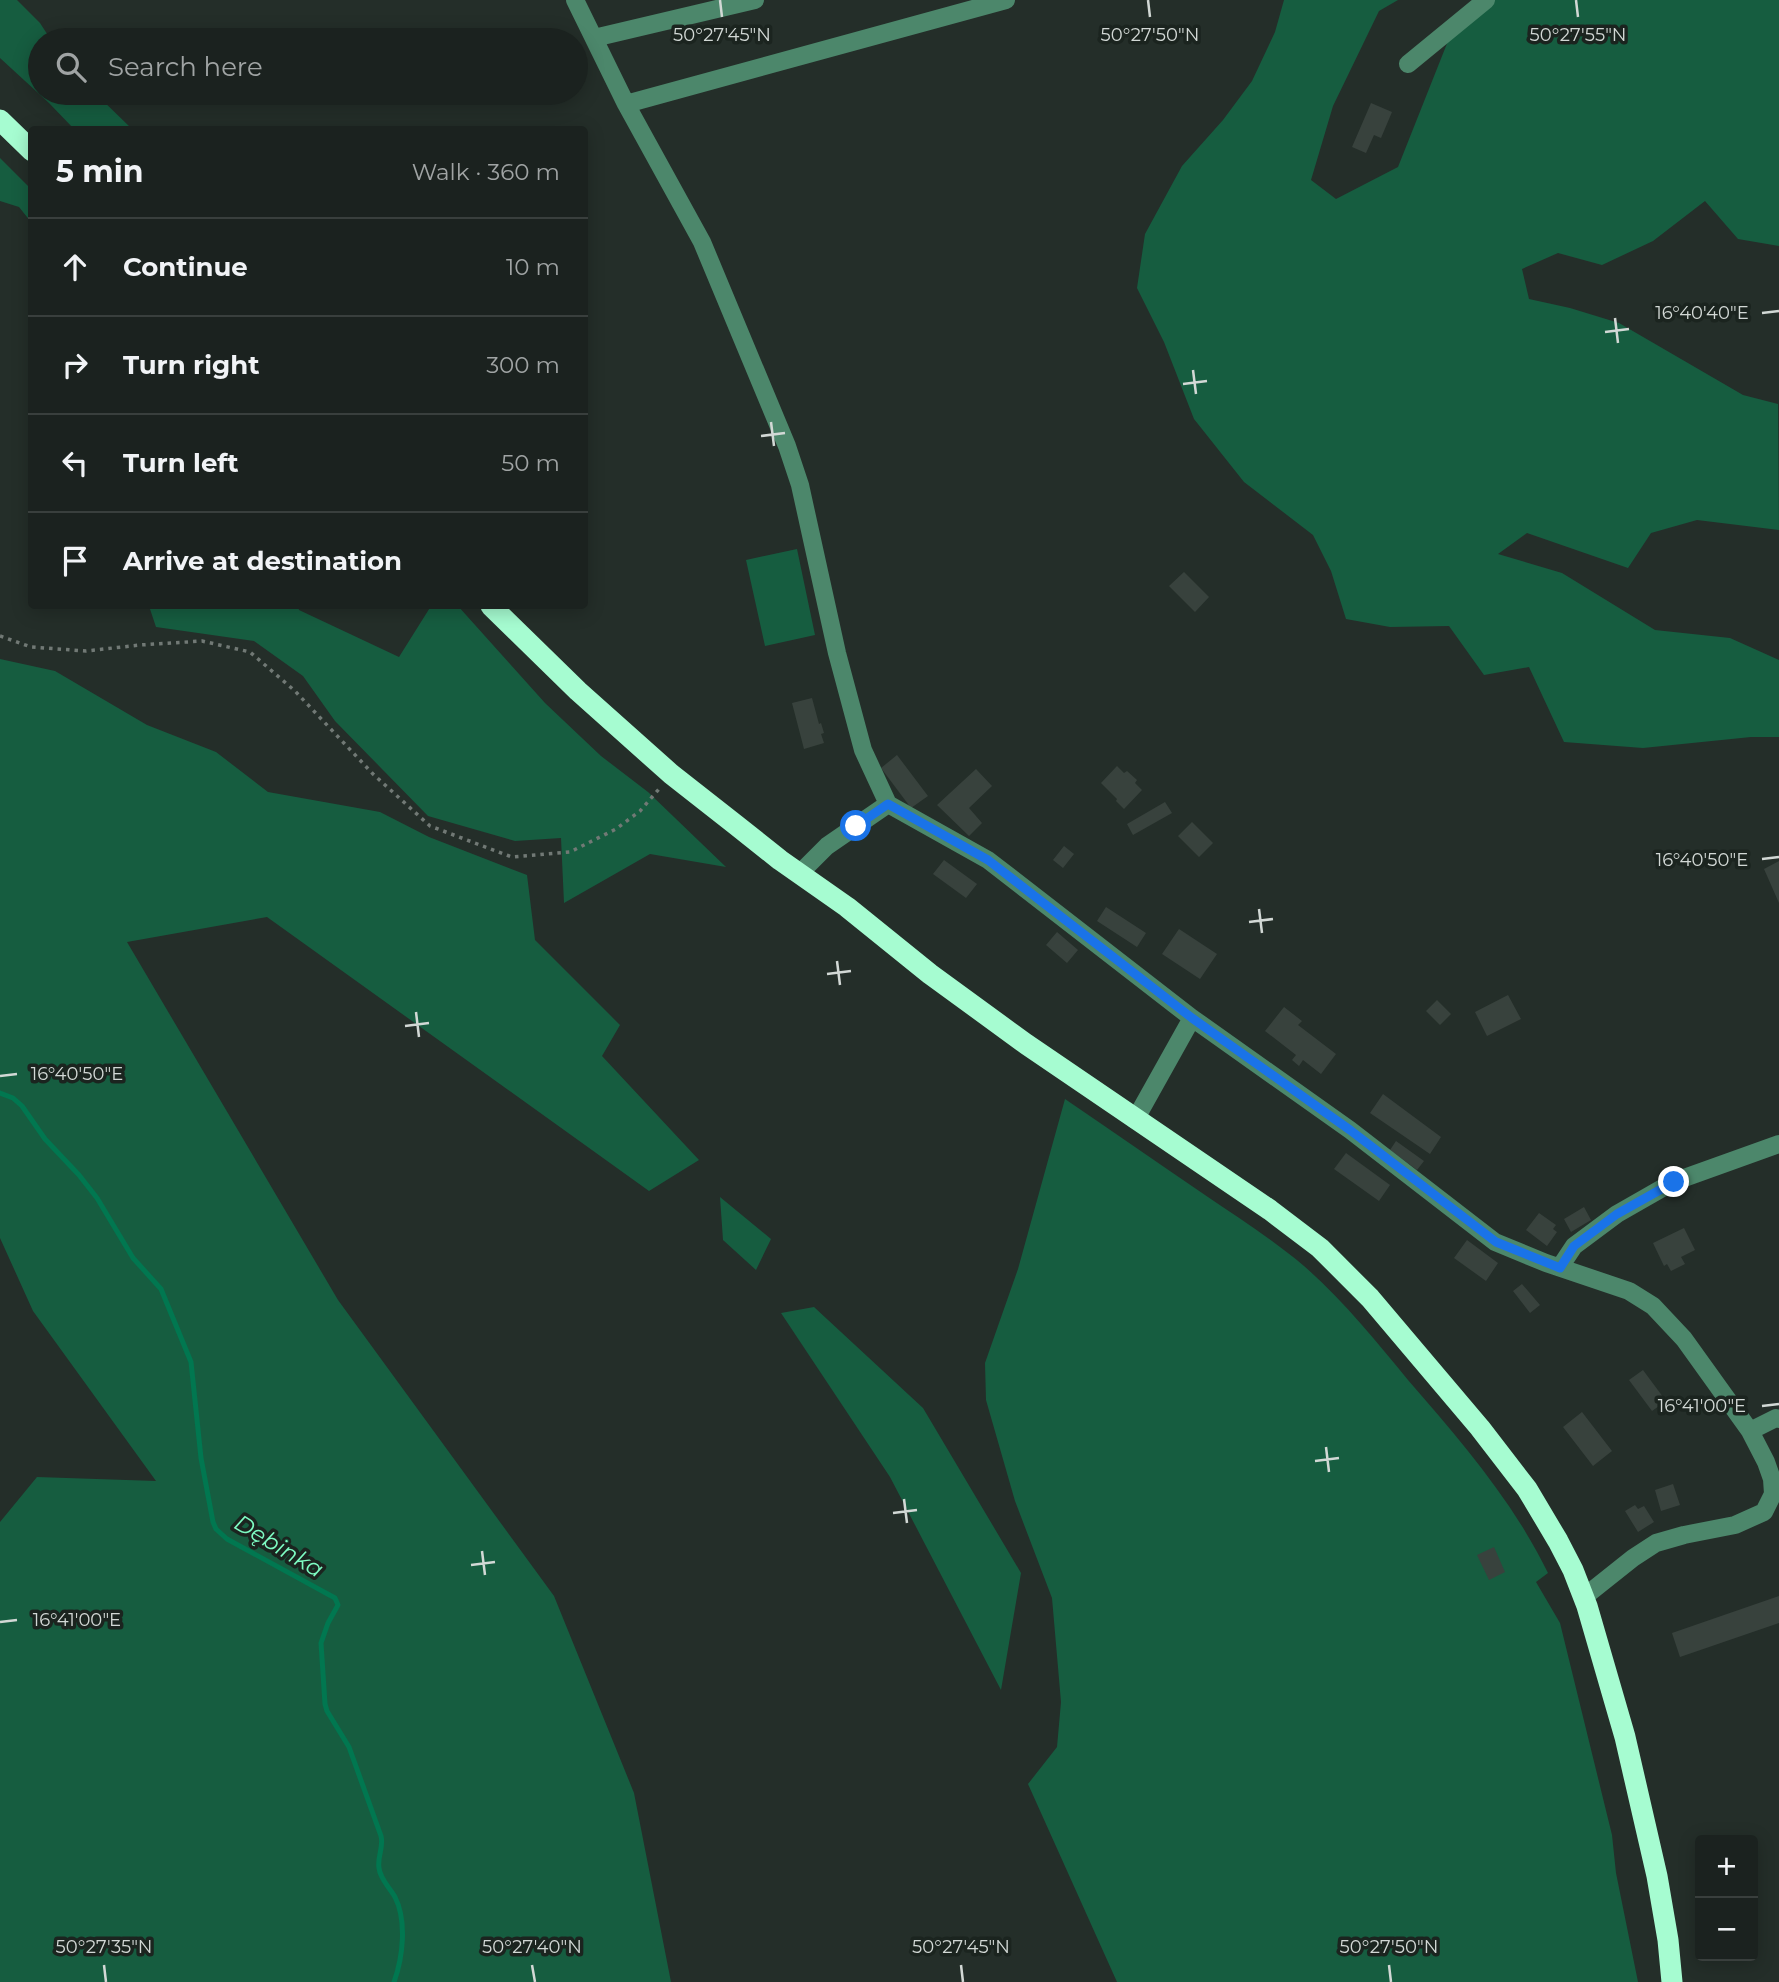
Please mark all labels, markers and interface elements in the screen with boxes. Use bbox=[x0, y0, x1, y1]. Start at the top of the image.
text: 50°27'45"N bbox=[673, 24, 771, 46]
text: 50°27'50"N bbox=[1101, 24, 1199, 46]
text: 50°27'55"N bbox=[1530, 24, 1626, 46]
search box bbox=[28, 28, 588, 105]
icon: search bbox=[52, 48, 90, 86]
text: Search here bbox=[108, 51, 263, 83]
text: 5 min bbox=[56, 153, 144, 190]
text: Walk · 360 m bbox=[412, 158, 560, 186]
icon: ahead bbox=[56, 248, 94, 286]
text: Continue bbox=[123, 251, 248, 283]
text: 10 m bbox=[506, 253, 560, 281]
text: 16°40'40"E bbox=[1655, 302, 1749, 324]
icon: right bbox=[56, 346, 94, 384]
text: Turn right bbox=[123, 349, 259, 381]
text: 300 m bbox=[486, 351, 560, 379]
icon: left bbox=[56, 444, 94, 482]
text: Turn left bbox=[123, 447, 239, 479]
text: 50 m bbox=[501, 449, 560, 477]
icon: arrive bbox=[56, 542, 94, 580]
text: Arrive at destination bbox=[123, 545, 402, 577]
route start bbox=[840, 810, 871, 841]
text: 16°40'50"E bbox=[1656, 849, 1748, 871]
text: 16°40'50"E bbox=[31, 1063, 123, 1085]
route end bbox=[1658, 1166, 1689, 1197]
text: 16°41'00"E bbox=[1658, 1395, 1746, 1417]
water label: Dębinka bbox=[229, 1509, 329, 1583]
text: 16°41'00"E bbox=[33, 1609, 121, 1631]
map controls bbox=[1695, 1835, 1758, 1961]
button: + bbox=[1695, 1835, 1758, 1898]
button: − bbox=[1695, 1898, 1758, 1961]
text: 50°27'35"N bbox=[55, 1936, 153, 1958]
text: 50°27'40"N bbox=[482, 1936, 582, 1958]
text: 50°27'45"N bbox=[912, 1936, 1010, 1958]
text: 50°27'50"N bbox=[1340, 1936, 1438, 1958]

